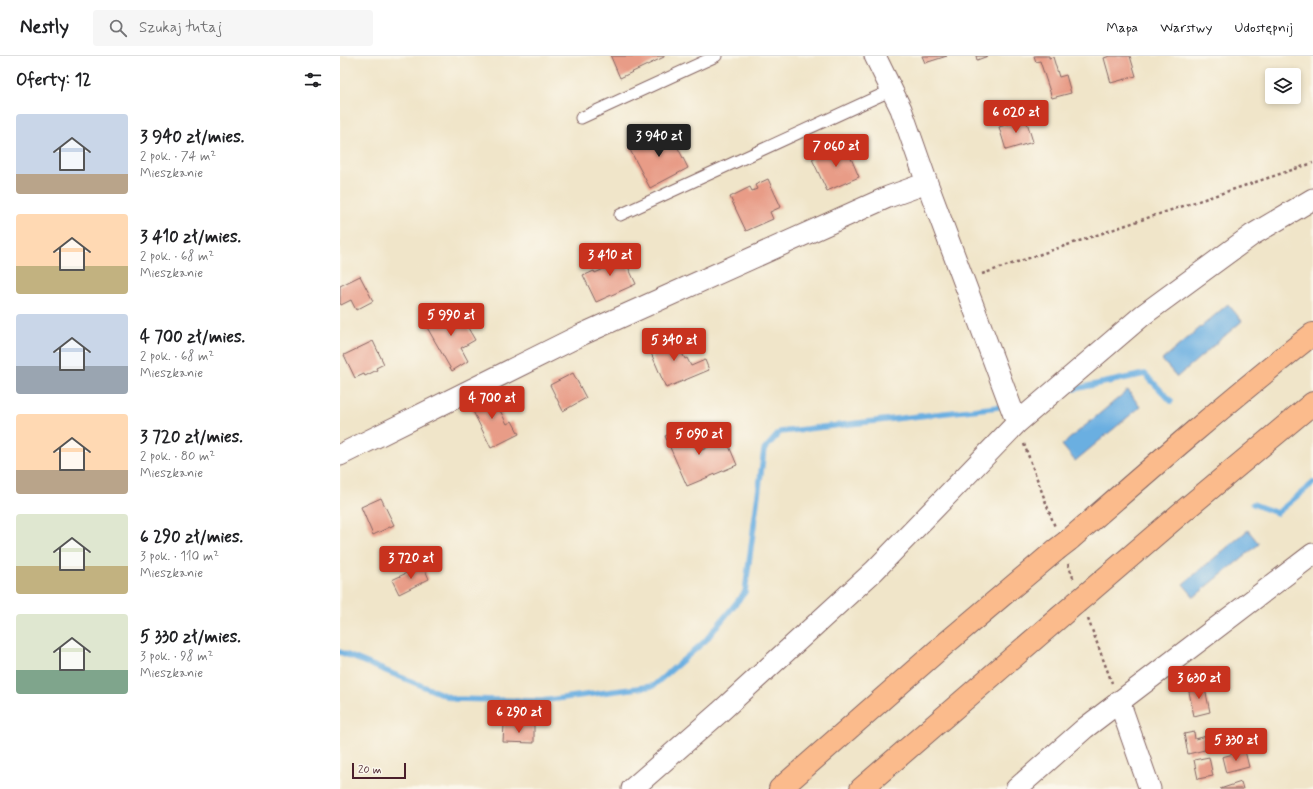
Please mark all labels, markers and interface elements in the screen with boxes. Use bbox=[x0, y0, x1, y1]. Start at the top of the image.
search box bbox=[93, 10, 373, 46]
text: Nestly bbox=[20, 15, 69, 40]
icon: search bbox=[107, 17, 129, 39]
text: Szukaj tutaj bbox=[139, 18, 222, 38]
text: Mapa bbox=[1106, 19, 1138, 37]
text: Warstwy bbox=[1160, 19, 1212, 37]
text: Udostępnij bbox=[1234, 19, 1293, 37]
map controls bbox=[1265, 68, 1301, 104]
button: layers bbox=[1265, 68, 1301, 104]
text: Oferty: 12 bbox=[16, 69, 91, 91]
icon: filters bbox=[302, 69, 324, 91]
pin: 6 020 zł bbox=[975, 100, 1057, 134]
text: 6 020 zł bbox=[993, 104, 1039, 121]
pin: 3 940 zł bbox=[618, 124, 700, 158]
text: 3 940 zł/mies. bbox=[140, 126, 244, 148]
text: 3 940 zł bbox=[636, 128, 682, 145]
icon: home bbox=[48, 130, 96, 178]
pin: 7 060 zł bbox=[795, 134, 877, 168]
text: 7 060 zł bbox=[813, 138, 859, 155]
text: 2 pok. · 74 m² bbox=[140, 148, 216, 165]
text: Mieszkanie bbox=[140, 165, 203, 182]
text: 3 410 zł/mies. bbox=[140, 226, 241, 248]
icon: home bbox=[48, 230, 96, 278]
pin: 3 410 zł bbox=[569, 243, 651, 277]
text: 3 410 zł bbox=[588, 247, 632, 264]
text: 2 pok. · 68 m² bbox=[140, 248, 214, 265]
text: Mieszkanie bbox=[140, 265, 203, 282]
pin: 5 990 zł bbox=[410, 303, 492, 337]
text: 5 990 zł bbox=[427, 307, 475, 324]
text: 4 700 zł/mies. bbox=[140, 326, 245, 348]
pin: 5 340 zł bbox=[633, 328, 715, 362]
icon: home bbox=[48, 330, 96, 378]
text: 5 340 zł bbox=[651, 332, 697, 349]
text: 2 pok. · 68 m² bbox=[140, 348, 214, 365]
text: Mieszkanie bbox=[140, 365, 203, 382]
pin: 4 700 zł bbox=[451, 386, 533, 420]
text: 4 700 zł bbox=[468, 390, 516, 407]
pin: 5 090 zł bbox=[658, 422, 740, 456]
text: 3 720 zł/mies. bbox=[140, 426, 243, 448]
text: 5 090 zł bbox=[675, 426, 723, 443]
icon: home bbox=[48, 430, 96, 478]
text: 2 pok. · 80 m² bbox=[140, 448, 215, 465]
text: Mieszkanie bbox=[140, 465, 203, 482]
text: 6 290 zł/mies. bbox=[140, 526, 243, 548]
icon: home bbox=[48, 530, 96, 578]
pin: 3 720 zł bbox=[370, 546, 452, 580]
text: 3 pok. · 110 m² bbox=[140, 548, 219, 565]
text: 3 720 zł bbox=[388, 550, 434, 567]
text: Mieszkanie bbox=[140, 565, 203, 582]
text: 5 330 zł/mies. bbox=[140, 626, 241, 648]
icon: home bbox=[48, 630, 96, 678]
text: 3 pok. · 98 m² bbox=[140, 648, 213, 665]
text: Mieszkanie bbox=[140, 665, 203, 682]
pin: 3 630 zł bbox=[1158, 666, 1240, 700]
text: 3 630 zł bbox=[1177, 670, 1221, 687]
pin: 6 290 zł bbox=[478, 700, 560, 734]
text: 6 290 zł bbox=[496, 704, 542, 721]
pin: 5 330 zł bbox=[1195, 728, 1277, 762]
text: 5 330 zł bbox=[1214, 732, 1258, 749]
scale bar bbox=[352, 761, 406, 780]
text: 20 m bbox=[358, 763, 381, 777]

